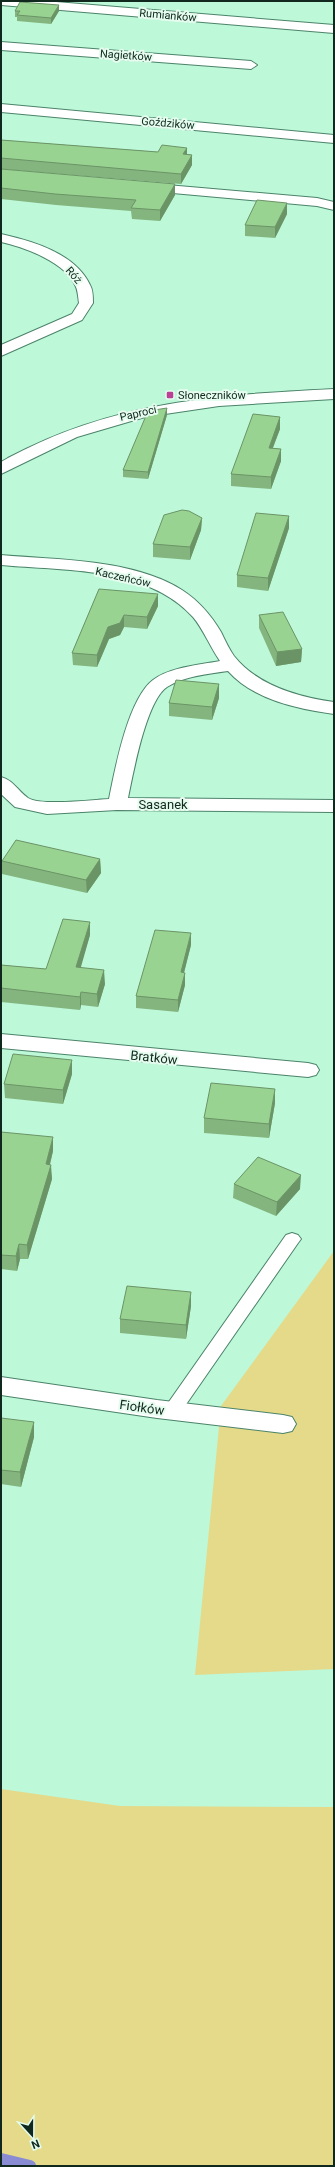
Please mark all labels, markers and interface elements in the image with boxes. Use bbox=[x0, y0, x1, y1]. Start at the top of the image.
street label: Rumianków bbox=[139, 7, 198, 25]
street label: Nagietków bbox=[99, 47, 153, 64]
street label: Goździków bbox=[141, 115, 196, 132]
street label: Róż bbox=[63, 264, 85, 287]
place label: Słoneczników bbox=[178, 389, 247, 402]
marker: Słoneczników bbox=[165, 390, 175, 400]
street label: Paproci bbox=[118, 403, 158, 424]
street label: Kaczeńców bbox=[94, 565, 152, 590]
street label: Sasanek bbox=[138, 797, 188, 812]
street label: Bratków bbox=[130, 1048, 178, 1067]
street label: Fiołków bbox=[119, 1397, 166, 1418]
north arrow bbox=[12, 2115, 52, 2155]
text: N bbox=[29, 2136, 41, 2151]

